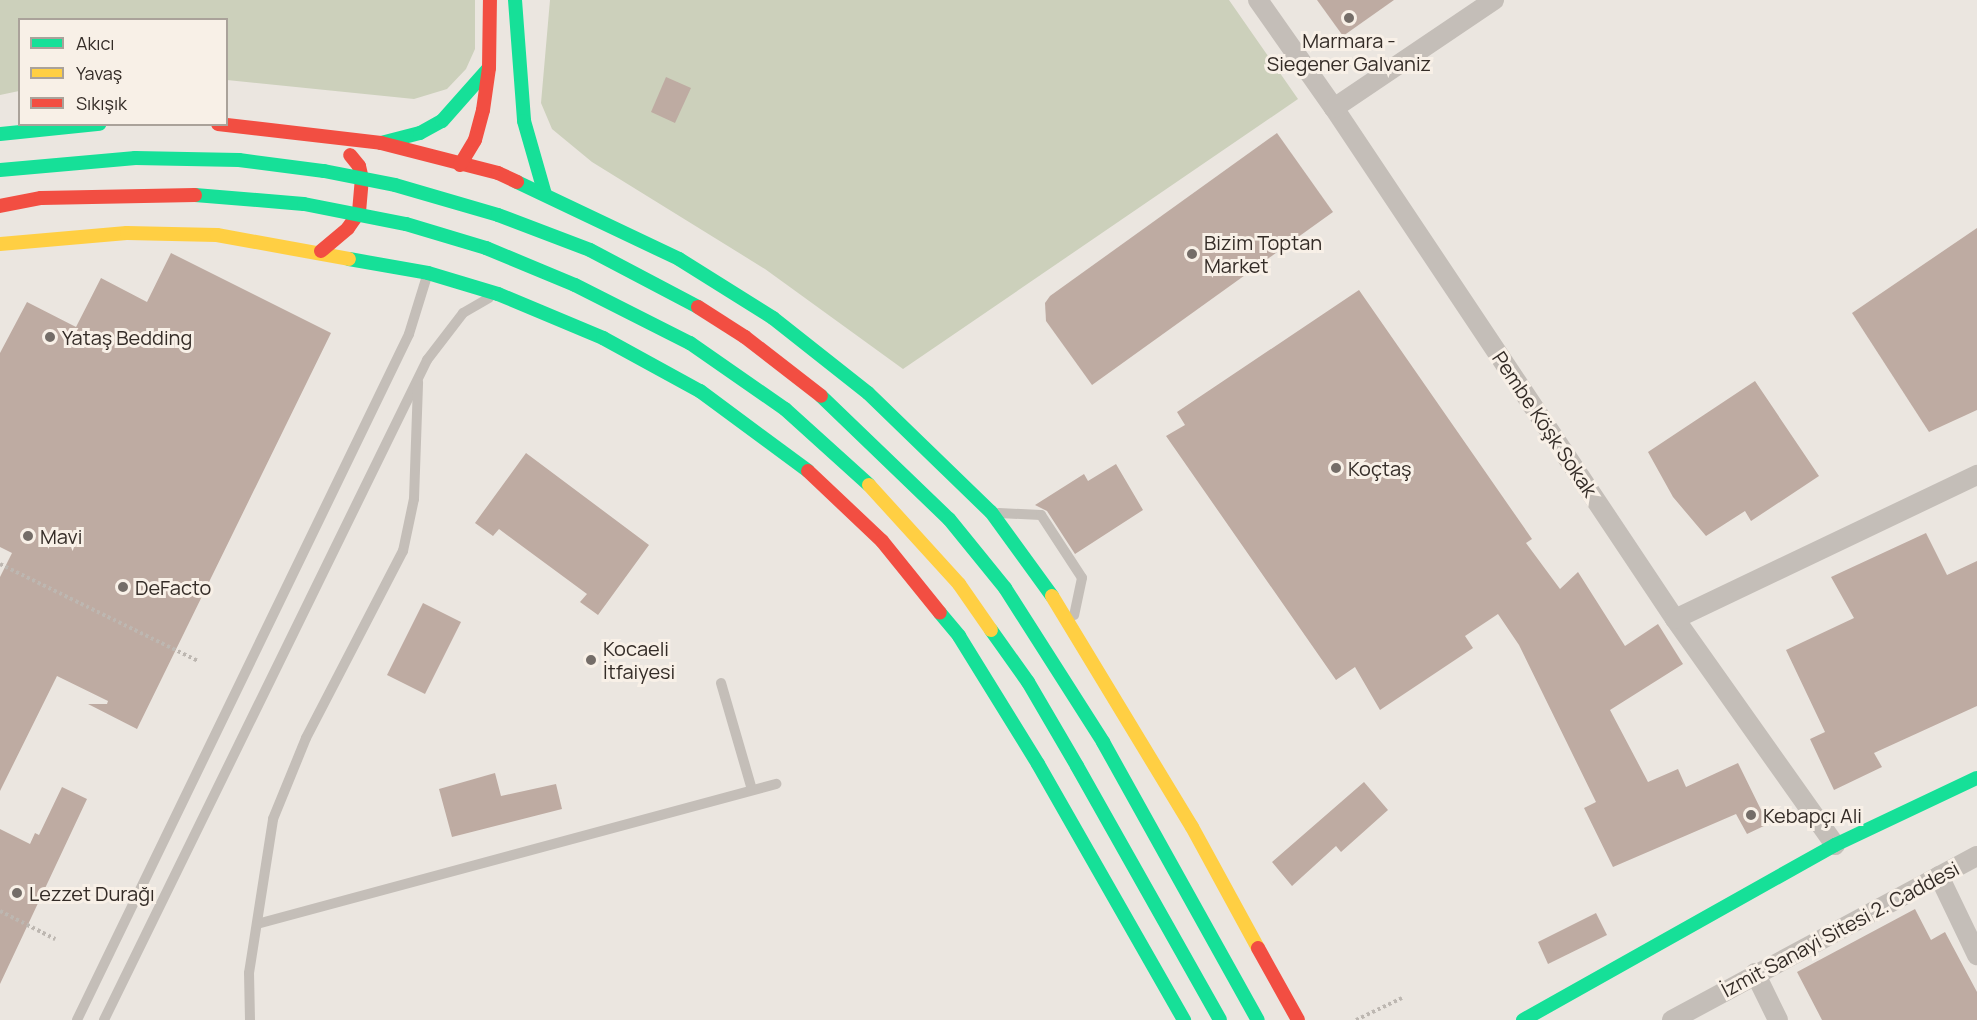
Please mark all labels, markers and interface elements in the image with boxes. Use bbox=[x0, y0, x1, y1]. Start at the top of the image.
marker: Marmara - Siegener Galvaniz bbox=[1342, 11, 1356, 25]
legend bbox=[18, 18, 228, 126]
place label: Marmara - Siegener Galvaniz bbox=[1267, 28, 1431, 75]
text: Akıcı bbox=[76, 31, 114, 55]
text: Yavaş bbox=[76, 61, 122, 85]
text: Sıkışık bbox=[76, 91, 127, 115]
place label: Bizim Toptan Market bbox=[1204, 231, 1322, 278]
marker: Bizim Toptan Market bbox=[1185, 247, 1199, 261]
place label: Yataş Bedding bbox=[62, 325, 192, 349]
marker: Yataş Bedding bbox=[43, 330, 57, 344]
street label: Pembe Köşk Sokak bbox=[1487, 347, 1603, 501]
place label: Koçtaş bbox=[1348, 456, 1412, 480]
marker: Koçtaş bbox=[1329, 461, 1343, 475]
place label: Mavi bbox=[40, 524, 82, 548]
marker: Mavi bbox=[21, 529, 35, 543]
place label: DeFacto bbox=[135, 575, 211, 599]
marker: DeFacto bbox=[116, 580, 130, 594]
place label: Kocaeli İtfaiyesi bbox=[603, 636, 675, 683]
marker: Kocaeli İtfaiyesi bbox=[584, 653, 598, 667]
place label: Kebapçı Ali bbox=[1763, 803, 1862, 827]
marker: Kebapçı Ali bbox=[1744, 808, 1758, 822]
street label: İzmit Sanayi Sitesi 2. Caddesi bbox=[1717, 856, 1963, 1002]
place label: Lezzet Durağı bbox=[29, 881, 155, 905]
marker: Lezzet Durağı bbox=[10, 886, 24, 900]

